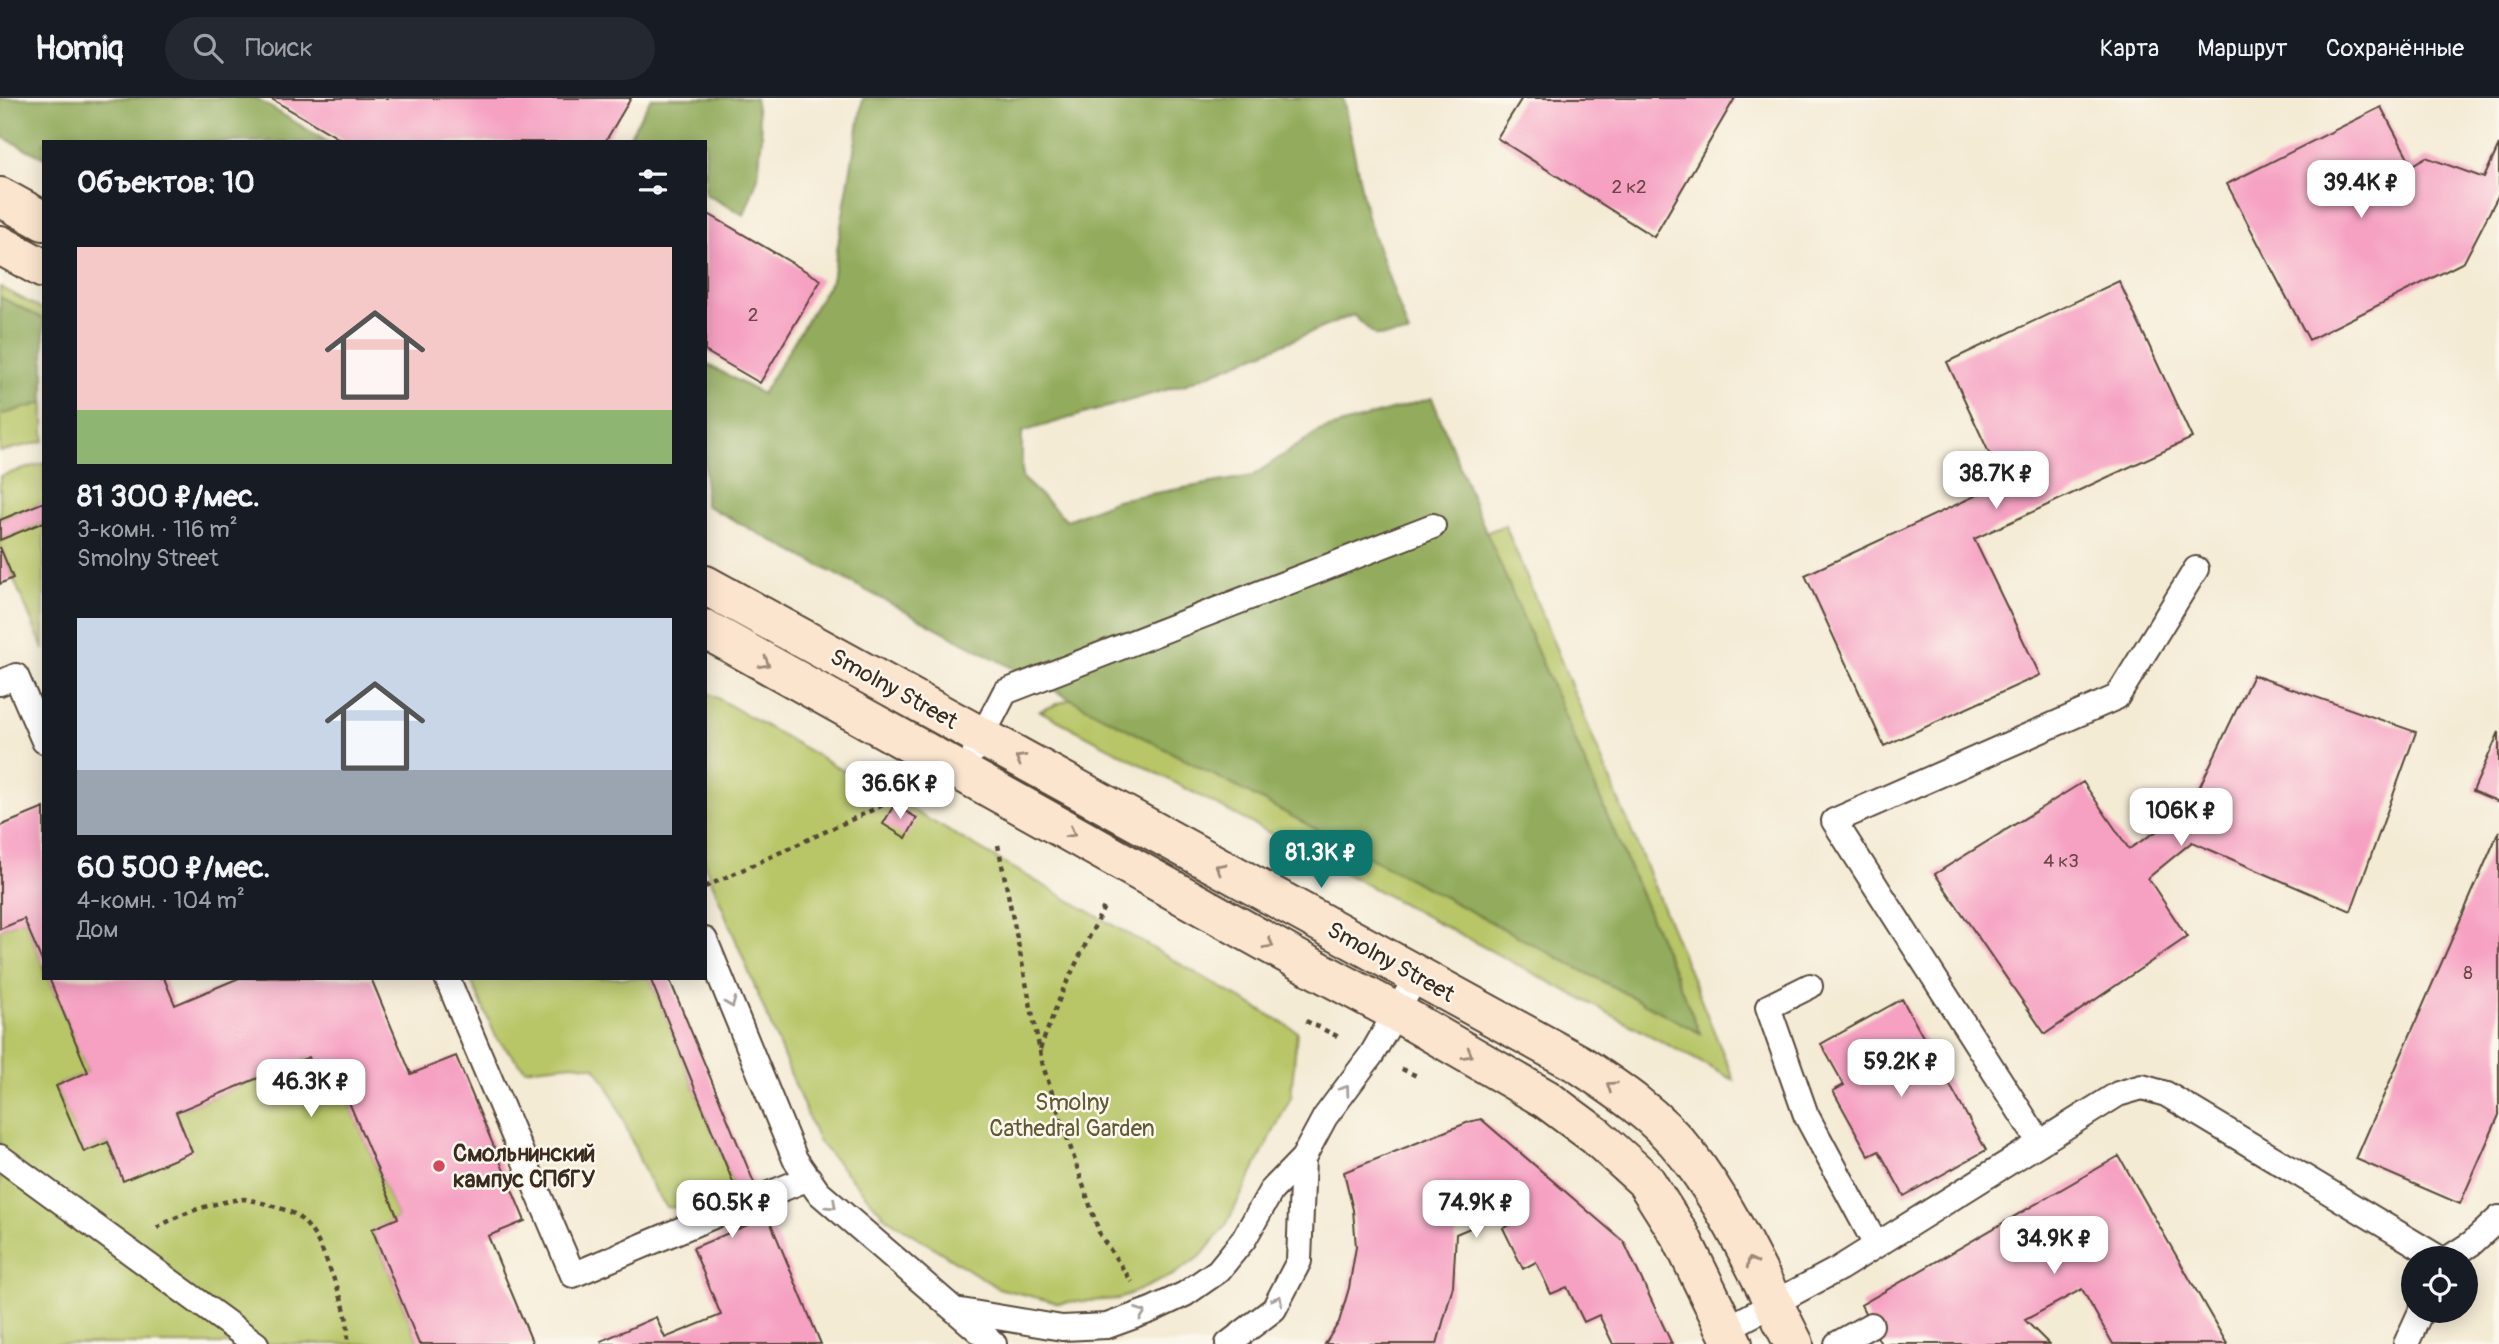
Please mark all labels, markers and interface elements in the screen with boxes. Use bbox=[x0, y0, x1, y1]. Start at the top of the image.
search box bbox=[165, 17, 655, 80]
text: Homiq bbox=[35, 28, 123, 69]
icon: search bbox=[189, 29, 227, 67]
text: Поиск bbox=[245, 32, 313, 64]
text: Карта bbox=[2100, 34, 2159, 63]
text: Маршрут bbox=[2197, 34, 2288, 63]
text: Сохранённые bbox=[2326, 34, 2464, 63]
pin: 39.4K ₽ bbox=[2296, 160, 2426, 220]
icon: filters bbox=[634, 163, 672, 201]
text: Объектов: 10 bbox=[77, 164, 255, 201]
text: 39.4K ₽ bbox=[2323, 168, 2399, 197]
house number: 2 к2 bbox=[1611, 175, 1647, 199]
icon: home bbox=[312, 292, 438, 418]
house number: 2 bbox=[748, 303, 758, 327]
pin: 38.7K ₽ bbox=[1931, 452, 2061, 511]
text: 38.7K ₽ bbox=[1959, 459, 2033, 488]
text: 81 300 ₽/мес. bbox=[77, 478, 260, 515]
text: 3-комн. · 116 m² bbox=[77, 515, 238, 544]
text: Smolny Street bbox=[77, 544, 218, 573]
street label: Smolny Street bbox=[825, 642, 964, 736]
one-way arrow bbox=[758, 655, 770, 668]
icon: home bbox=[312, 663, 438, 789]
one-way arrow bbox=[1015, 753, 1028, 767]
pin: 36.6K ₽ bbox=[835, 762, 965, 821]
text: 36.6K ₽ bbox=[861, 769, 939, 798]
pin: 106K ₽ bbox=[2124, 788, 2238, 848]
text: 106K ₽ bbox=[2146, 796, 2216, 825]
one-way arrow bbox=[1063, 825, 1076, 838]
pin: 81.3K ₽ bbox=[1256, 830, 1386, 890]
text: 81.3K ₽ bbox=[1285, 838, 1357, 867]
text: 60 500 ₽/мес. bbox=[77, 849, 270, 886]
house number: 4 к3 bbox=[2043, 849, 2079, 873]
one-way arrow bbox=[1215, 863, 1227, 876]
text: 4-комн. · 104 m² bbox=[77, 886, 245, 915]
text: Дом bbox=[77, 915, 118, 944]
street label: Smolny Street bbox=[1322, 915, 1461, 1009]
one-way arrow bbox=[1262, 936, 1275, 949]
house number: 8 bbox=[2463, 961, 2473, 985]
one-way arrow bbox=[723, 997, 737, 1009]
pin: 59.2K ₽ bbox=[1836, 1040, 1966, 1099]
one-way arrow bbox=[1461, 1046, 1474, 1059]
text: 59.2K ₽ bbox=[1864, 1047, 1938, 1076]
pin: 46.3K ₽ bbox=[246, 1060, 376, 1119]
text: 46.3K ₽ bbox=[272, 1067, 350, 1096]
one-way arrow bbox=[1606, 1082, 1619, 1094]
one-way arrow bbox=[1337, 1085, 1349, 1098]
park label: Smolny Cathedral Garden bbox=[989, 1088, 1155, 1143]
place label: Смольнинский кампус СПбГУ bbox=[453, 1139, 595, 1194]
marker: Смольнинский кампус СПбГУ bbox=[431, 1158, 447, 1174]
pin: 60.5K ₽ bbox=[667, 1180, 797, 1240]
pin: 74.9K ₽ bbox=[1411, 1180, 1541, 1240]
text: 60.5K ₽ bbox=[692, 1188, 772, 1217]
text: 74.9K ₽ bbox=[1438, 1188, 1514, 1217]
one-way arrow bbox=[824, 1197, 837, 1209]
pin: 34.9K ₽ bbox=[1989, 1216, 2119, 1276]
text: 34.9K ₽ bbox=[2016, 1224, 2092, 1253]
map controls bbox=[2401, 1246, 2478, 1323]
button: locate bbox=[2401, 1246, 2478, 1323]
one-way arrow bbox=[1746, 1257, 1759, 1269]
one-way arrow bbox=[1270, 1294, 1283, 1307]
one-way arrow bbox=[1135, 1308, 1147, 1322]

